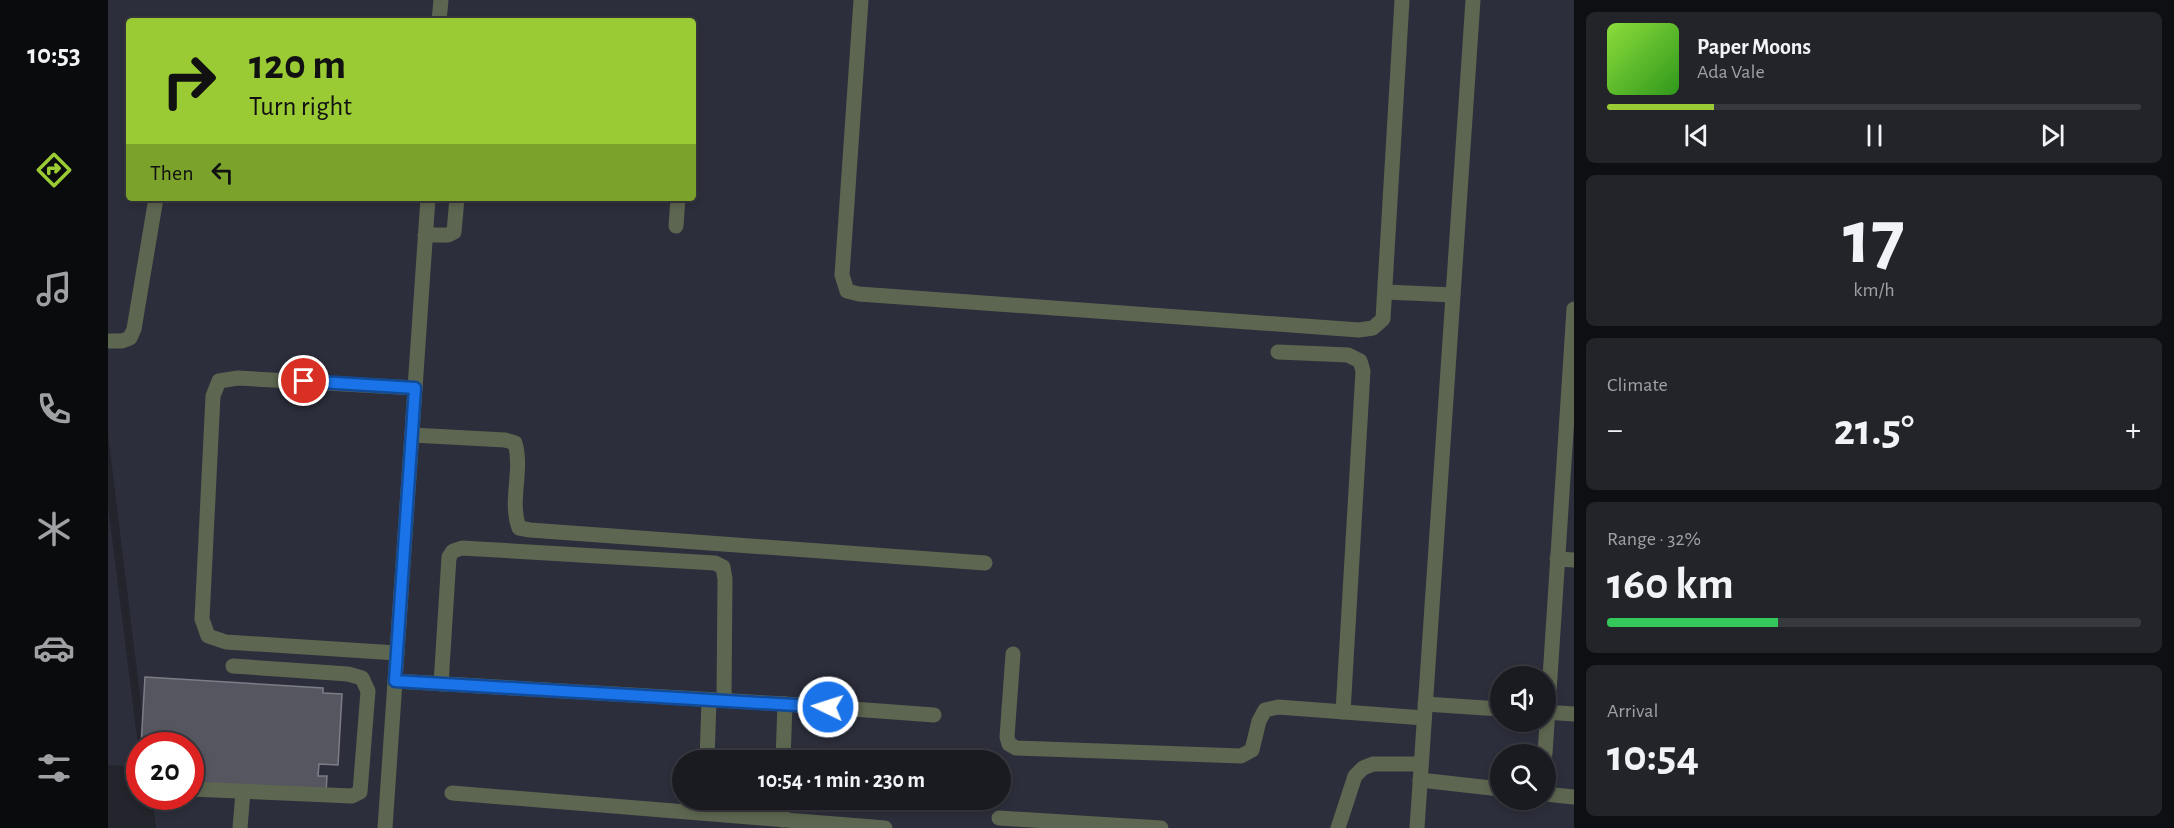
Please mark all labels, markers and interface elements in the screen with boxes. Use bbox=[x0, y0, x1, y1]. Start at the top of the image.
text: Paper Moons bbox=[1697, 36, 1811, 58]
text: 10:53 bbox=[27, 41, 81, 68]
icon: right bbox=[150, 42, 228, 120]
text: 120 m bbox=[249, 44, 346, 86]
text: Ada Vale bbox=[1697, 62, 1765, 82]
text: Turn right bbox=[249, 93, 352, 120]
icon: previous bbox=[1680, 119, 1713, 152]
icon: pause bbox=[1858, 119, 1891, 152]
icon: next bbox=[2036, 119, 2069, 152]
icon: directions bbox=[33, 149, 75, 191]
icon: left bbox=[206, 156, 239, 189]
text: Then bbox=[150, 162, 194, 184]
text: 17 bbox=[1843, 200, 1905, 278]
icon: music bbox=[33, 268, 75, 310]
text: km/h bbox=[1853, 280, 1895, 300]
pin bbox=[278, 355, 329, 406]
icon: arrive bbox=[287, 364, 320, 397]
text: Climate bbox=[1607, 375, 1668, 395]
icon: phone bbox=[33, 388, 75, 430]
text: 21.5° bbox=[1834, 408, 1914, 453]
text: − bbox=[1607, 414, 1623, 447]
text: + bbox=[2125, 414, 2141, 447]
icon: climate bbox=[33, 508, 75, 550]
text: Range · 32% bbox=[1607, 529, 1701, 549]
text: 160 km bbox=[1607, 562, 1734, 607]
icon: car bbox=[33, 627, 75, 669]
map controls bbox=[1490, 666, 1556, 810]
button: sound bbox=[1490, 666, 1556, 732]
position arrow bbox=[796, 675, 860, 739]
text: Arrival bbox=[1607, 701, 1658, 721]
speed limit sign: 20 bbox=[126, 732, 204, 810]
text: 10:54 bbox=[1607, 734, 1699, 779]
button: search bbox=[1490, 744, 1556, 810]
icon: filters bbox=[33, 747, 75, 789]
text: 10:54 · 1 min · 230 m bbox=[758, 769, 925, 791]

